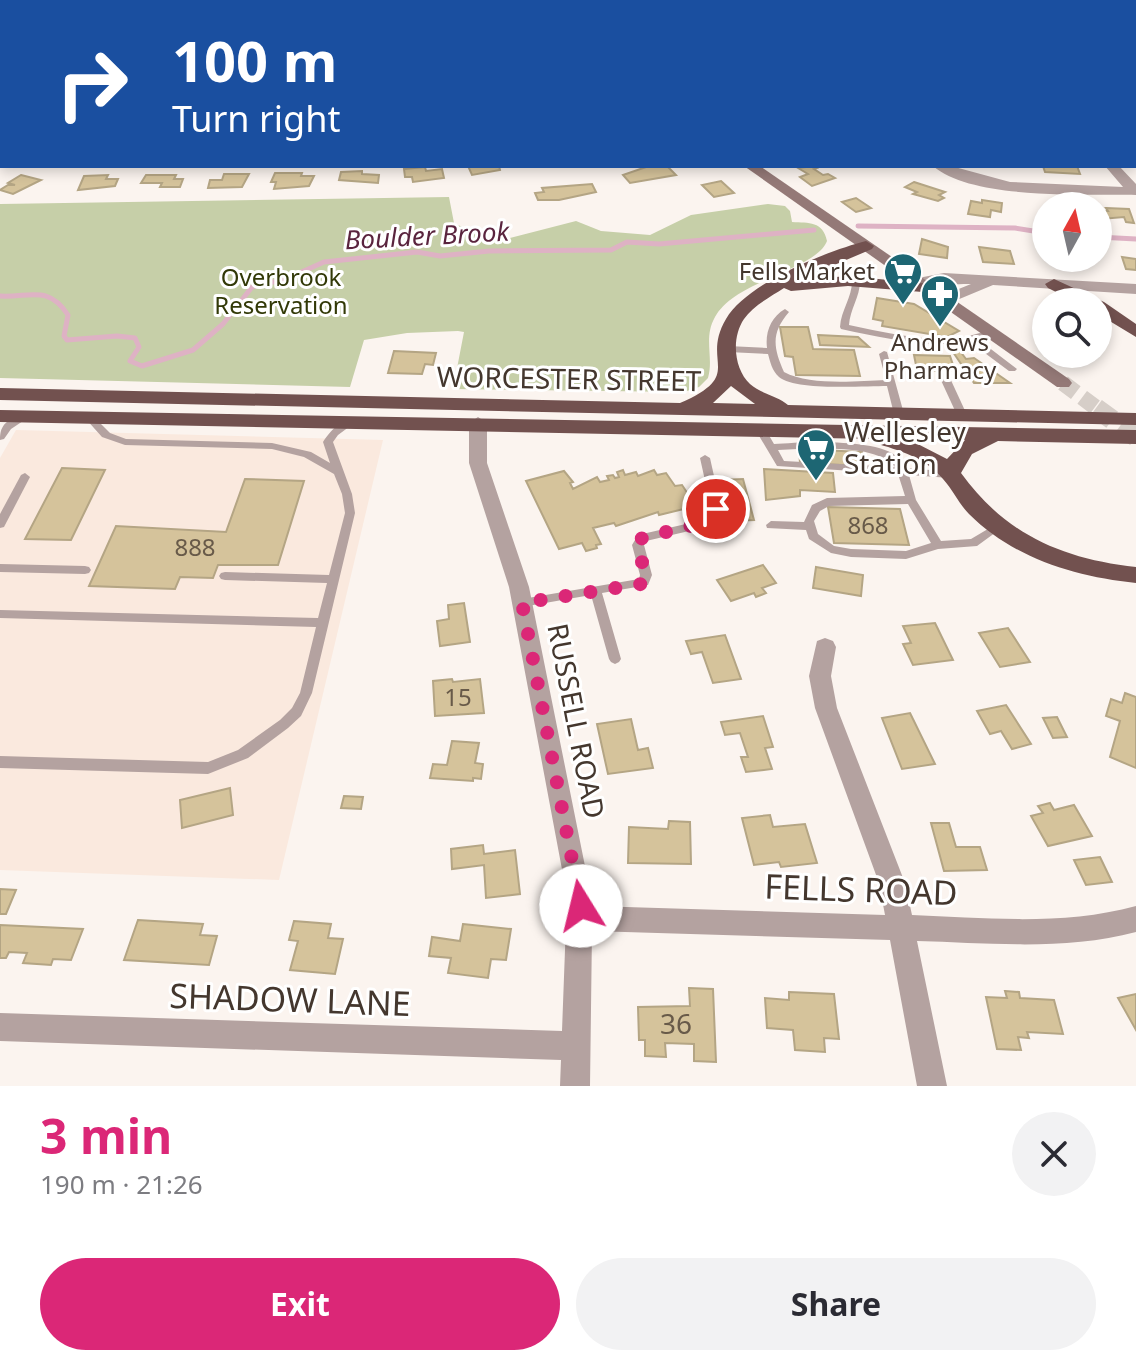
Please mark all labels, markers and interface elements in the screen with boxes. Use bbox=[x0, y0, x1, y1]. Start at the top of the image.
text: 100 m bbox=[172, 22, 337, 98]
icon: right bbox=[40, 32, 144, 136]
text: Turn right bbox=[172, 94, 340, 143]
north arrow bbox=[1032, 192, 1112, 272]
map controls bbox=[1032, 192, 1112, 368]
water label: Boulder Brook bbox=[344, 213, 511, 257]
supermarket icon: Fells Market bbox=[882, 251, 924, 306]
place label: Fells Market bbox=[739, 254, 875, 287]
park label: Overbrook Reservation bbox=[214, 260, 348, 321]
pharmacy icon: Andrews Pharmacy bbox=[919, 273, 961, 328]
button: search bbox=[1032, 288, 1112, 368]
place label: Andrews Pharmacy bbox=[884, 325, 997, 386]
street label: WORCESTER STREET bbox=[436, 357, 702, 399]
place label: Wellesley Station bbox=[844, 412, 966, 482]
supermarket icon: Wellesley Station bbox=[795, 427, 837, 482]
pin bbox=[682, 475, 750, 543]
icon: arrive bbox=[694, 487, 738, 531]
house number: 868 bbox=[847, 508, 889, 541]
house number: 888 bbox=[174, 530, 216, 563]
street label: RUSSELL ROAD bbox=[539, 620, 615, 822]
house number: 15 bbox=[444, 680, 472, 713]
street label: FELLS ROAD bbox=[764, 863, 958, 915]
position arrow bbox=[539, 864, 623, 948]
street label: SHADOW LANE bbox=[169, 972, 411, 1026]
house number: 36 bbox=[660, 1004, 692, 1042]
text: 3 min bbox=[40, 1103, 172, 1168]
button: close bbox=[1012, 1112, 1096, 1196]
text: 190 m · 21:26 bbox=[40, 1166, 203, 1202]
button: Exit bbox=[40, 1258, 560, 1350]
button: Share bbox=[576, 1258, 1096, 1350]

